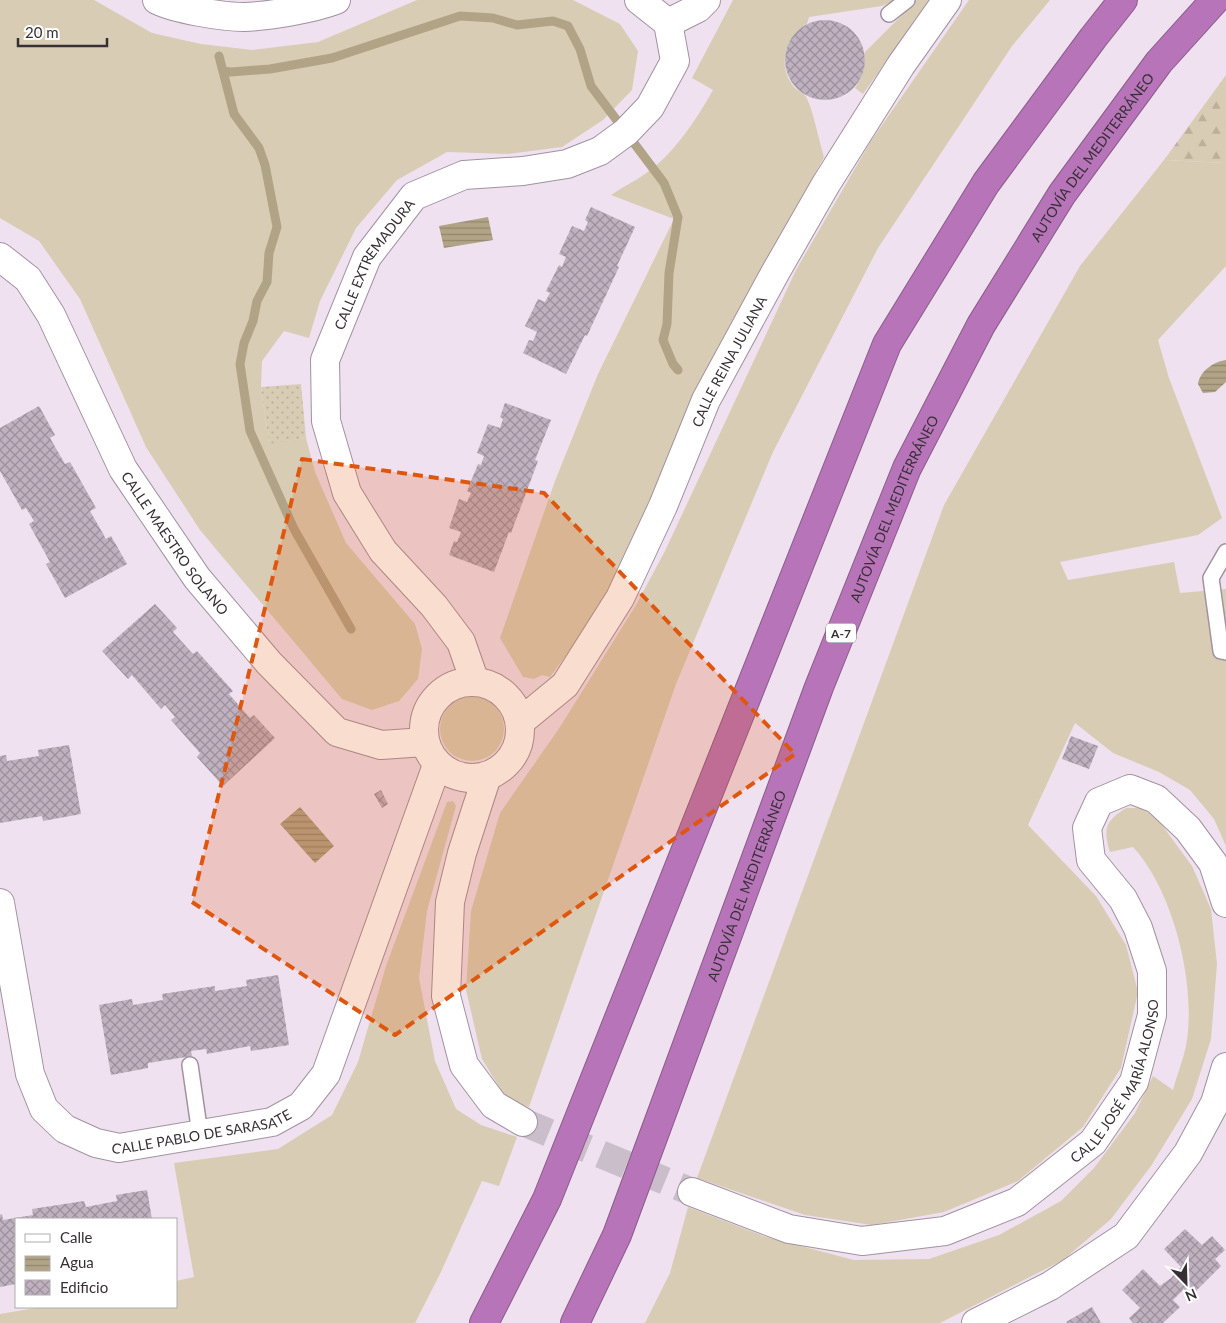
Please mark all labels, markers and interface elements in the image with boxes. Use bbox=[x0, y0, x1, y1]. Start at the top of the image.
scale bar bbox=[18, 15, 106, 47]
text: 20 m bbox=[25, 23, 59, 41]
street label: AUTOVÍA DEL MEDITERRÁNEO bbox=[1026, 69, 1157, 244]
street label: CALLE EXTREMADURA bbox=[330, 195, 418, 332]
street label: CALLE REINA JULIANA bbox=[688, 292, 770, 429]
street label: AUTOVÍA DEL MEDITERRÁNEO bbox=[846, 412, 941, 605]
street label: CALLE MAESTRO SOLANO bbox=[118, 468, 233, 618]
road number: A-7 bbox=[826, 624, 856, 642]
street label: AUTOVÍA DEL MEDITERRÁNEO bbox=[703, 788, 789, 983]
street label: CALLE JOSÉ MARÍA ALONSO bbox=[1066, 999, 1161, 1166]
street label: CALLE PABLO DE SARASATE bbox=[110, 1105, 294, 1157]
legend bbox=[15, 1218, 178, 1308]
text: Calle bbox=[60, 1228, 93, 1246]
text: Agua bbox=[60, 1253, 94, 1271]
north arrow bbox=[1161, 1258, 1211, 1308]
text: Edificio bbox=[60, 1278, 108, 1296]
text: N bbox=[1183, 1285, 1200, 1305]

